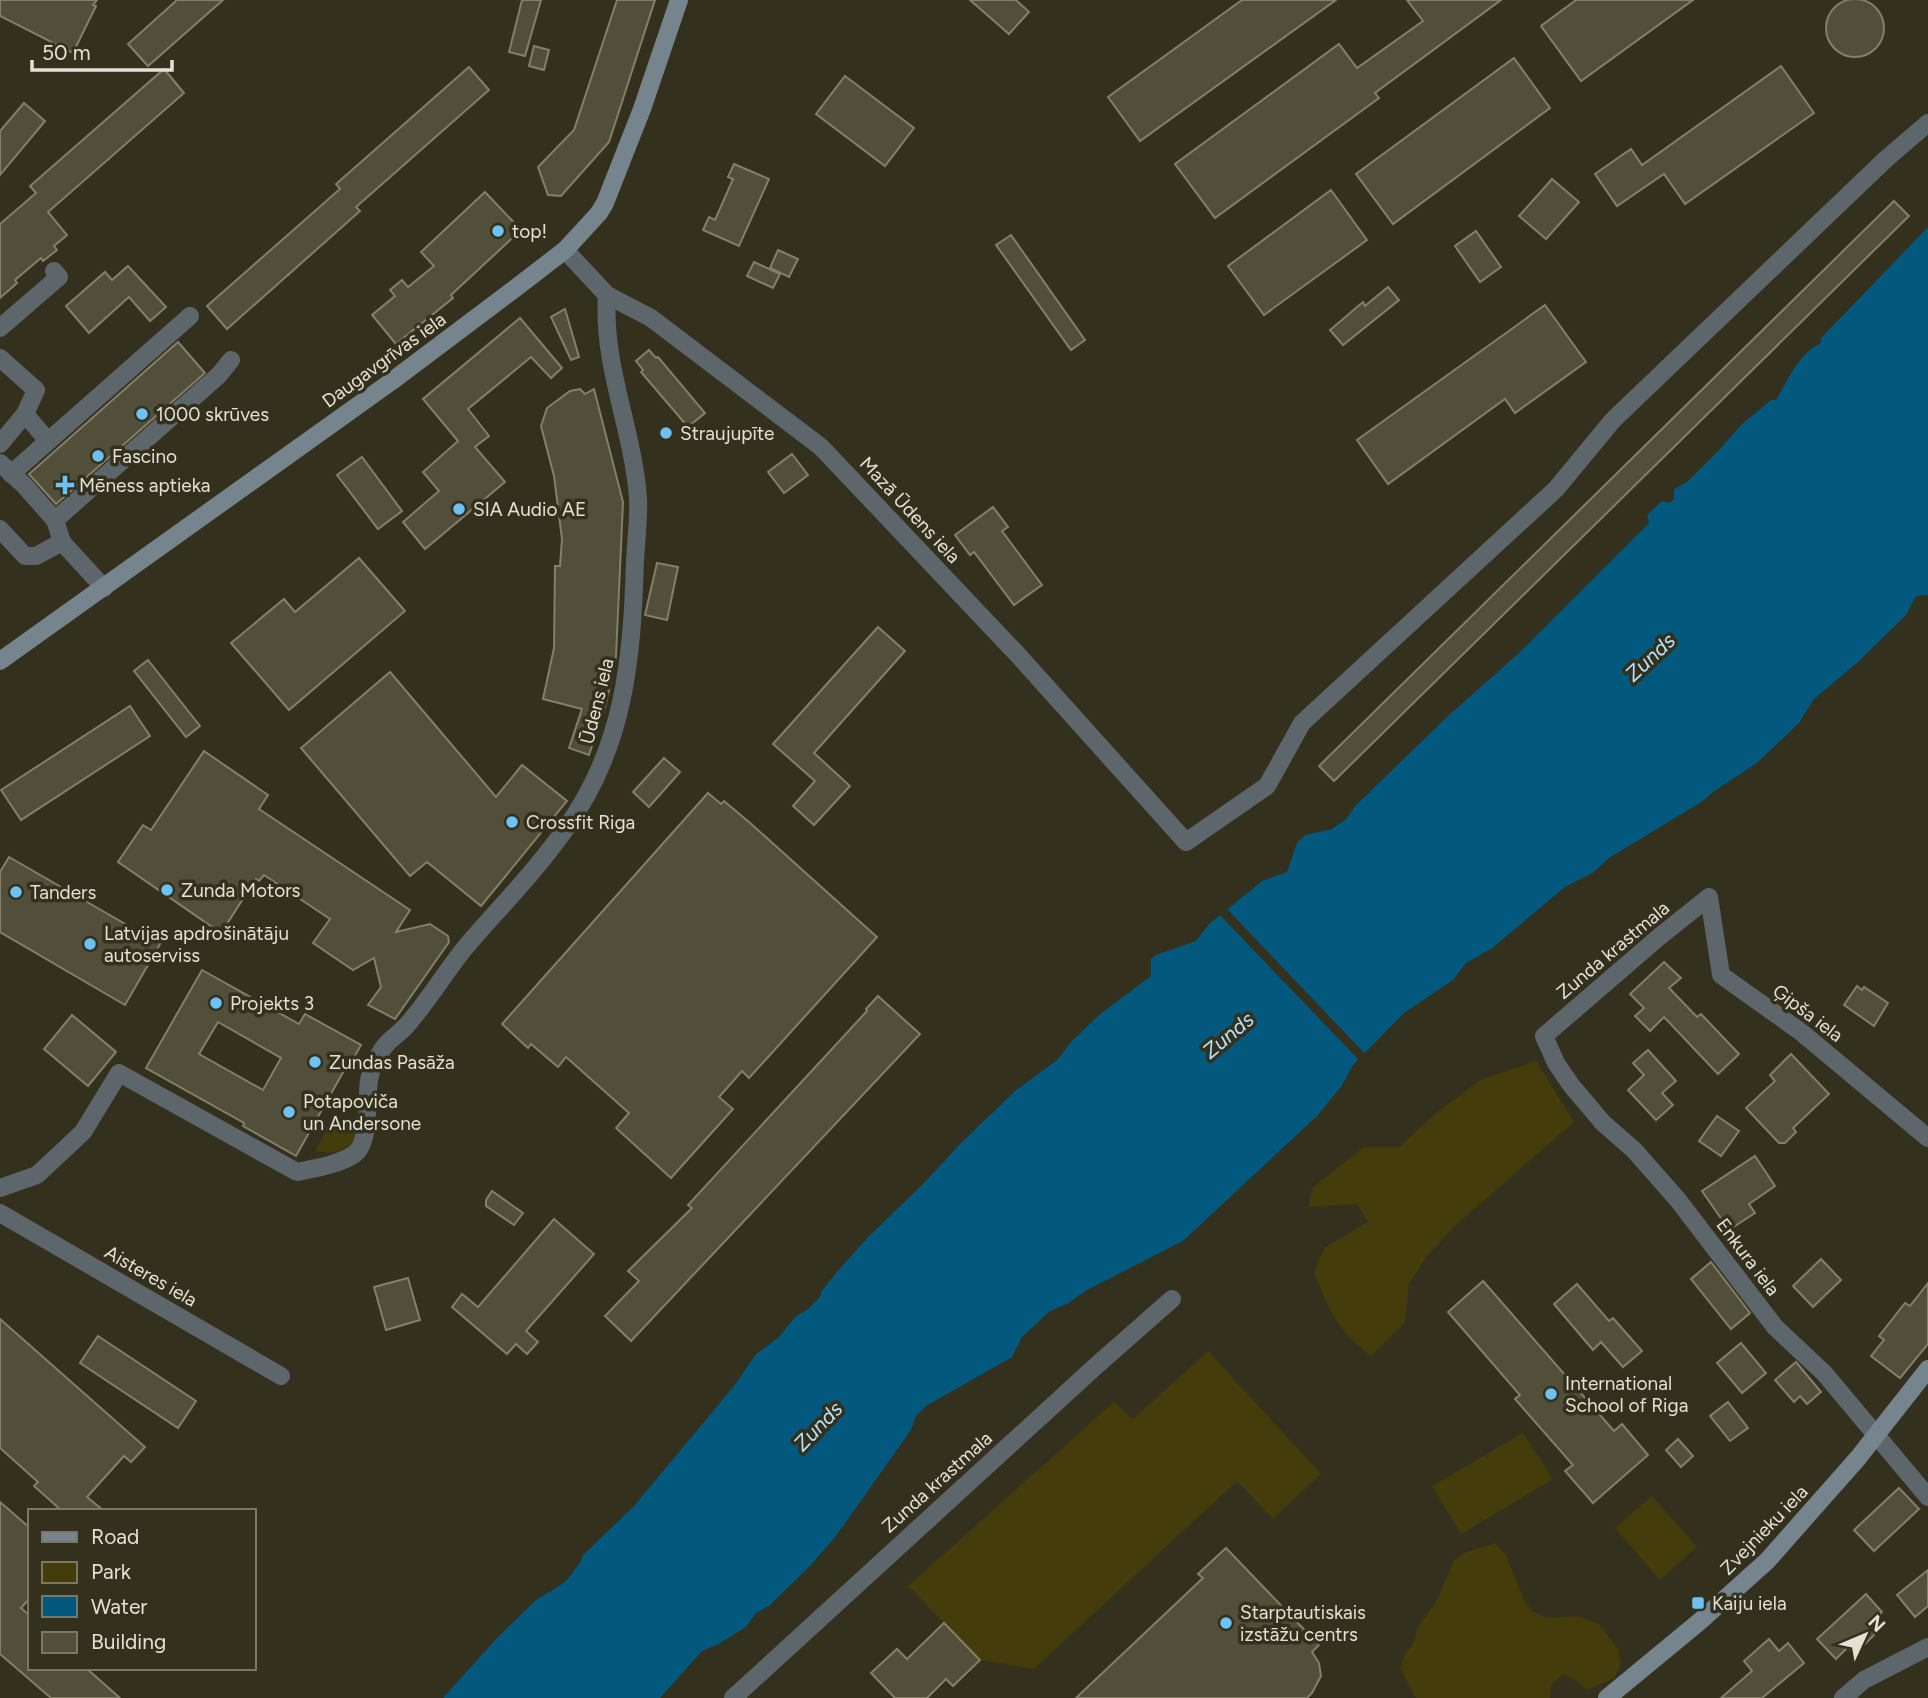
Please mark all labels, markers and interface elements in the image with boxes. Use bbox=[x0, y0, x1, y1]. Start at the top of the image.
scale bar bbox=[32, 28, 172, 72]
text: 50 m bbox=[42, 40, 91, 65]
place label: top! bbox=[512, 220, 547, 243]
marker: top! bbox=[490, 223, 506, 239]
street label: Daugavgrīvas iela bbox=[318, 307, 450, 413]
place label: 1000 skrūves bbox=[156, 403, 269, 426]
marker: 1000 skrūves bbox=[134, 406, 150, 422]
place label: Straujupīte bbox=[680, 422, 774, 445]
marker: Straujupīte bbox=[658, 425, 674, 441]
place label: Fascino bbox=[112, 445, 177, 468]
marker: Fascino bbox=[90, 448, 106, 464]
street label: Mazā Ūdens iela bbox=[855, 452, 965, 568]
place label: Mēness aptieka bbox=[79, 474, 210, 497]
marker: Mēness aptieka bbox=[57, 477, 73, 493]
place label: SIA Audio AE bbox=[473, 498, 586, 521]
marker: SIA Audio AE bbox=[451, 501, 467, 517]
water label: Zunds bbox=[1620, 628, 1680, 686]
street label: Ūdens iela bbox=[575, 656, 619, 746]
place label: Crossfit Riga bbox=[526, 811, 635, 834]
marker: Crossfit Riga bbox=[504, 814, 520, 830]
place label: Zunda Motors bbox=[181, 879, 301, 902]
place label: Tanders bbox=[30, 881, 97, 904]
marker: Zunda Motors bbox=[159, 882, 175, 898]
marker: Tanders bbox=[8, 884, 24, 900]
street label: Zunda krastmala bbox=[1552, 896, 1674, 1004]
place label: Latvijas apdrošinātāju autoserviss bbox=[104, 922, 289, 967]
marker: Latvijas apdrošinātāju autoserviss bbox=[82, 936, 98, 952]
street label: Ģipša iela bbox=[1768, 979, 1848, 1047]
place label: Projekts 3 bbox=[230, 992, 314, 1015]
marker: Projekts 3 bbox=[208, 995, 224, 1011]
water label: Zunds bbox=[1197, 1006, 1259, 1064]
place label: Zundas Pasāža bbox=[329, 1051, 455, 1074]
marker: Zundas Pasāža bbox=[307, 1054, 323, 1070]
place label: Potapoviča un Andersone bbox=[303, 1090, 421, 1135]
marker: Potapoviča un Andersone bbox=[281, 1104, 297, 1120]
street label: Enkura iela bbox=[1711, 1214, 1785, 1300]
street label: Aisteres iela bbox=[101, 1240, 201, 1312]
place label: International School of Riga bbox=[1565, 1372, 1688, 1417]
marker: International School of Riga bbox=[1543, 1386, 1559, 1402]
water label: Zunds bbox=[788, 1396, 848, 1456]
street label: Zunda krastmala bbox=[877, 1427, 997, 1537]
street label: Zvejnieku iela bbox=[1715, 1480, 1813, 1580]
legend bbox=[28, 1509, 256, 1670]
text: Road bbox=[91, 1524, 139, 1549]
text: Park bbox=[91, 1559, 132, 1584]
place label: Kaiju iela bbox=[1712, 1592, 1787, 1615]
text: Water bbox=[91, 1594, 147, 1619]
marker: Kaiju iela bbox=[1690, 1595, 1706, 1611]
north arrow bbox=[1830, 1600, 1900, 1670]
place label: Starptautiskais izstāžu centrs bbox=[1240, 1601, 1366, 1646]
text: N bbox=[1863, 1610, 1890, 1637]
marker: Starptautiskais izstāžu centrs bbox=[1218, 1615, 1234, 1631]
text: Building bbox=[91, 1629, 166, 1654]

